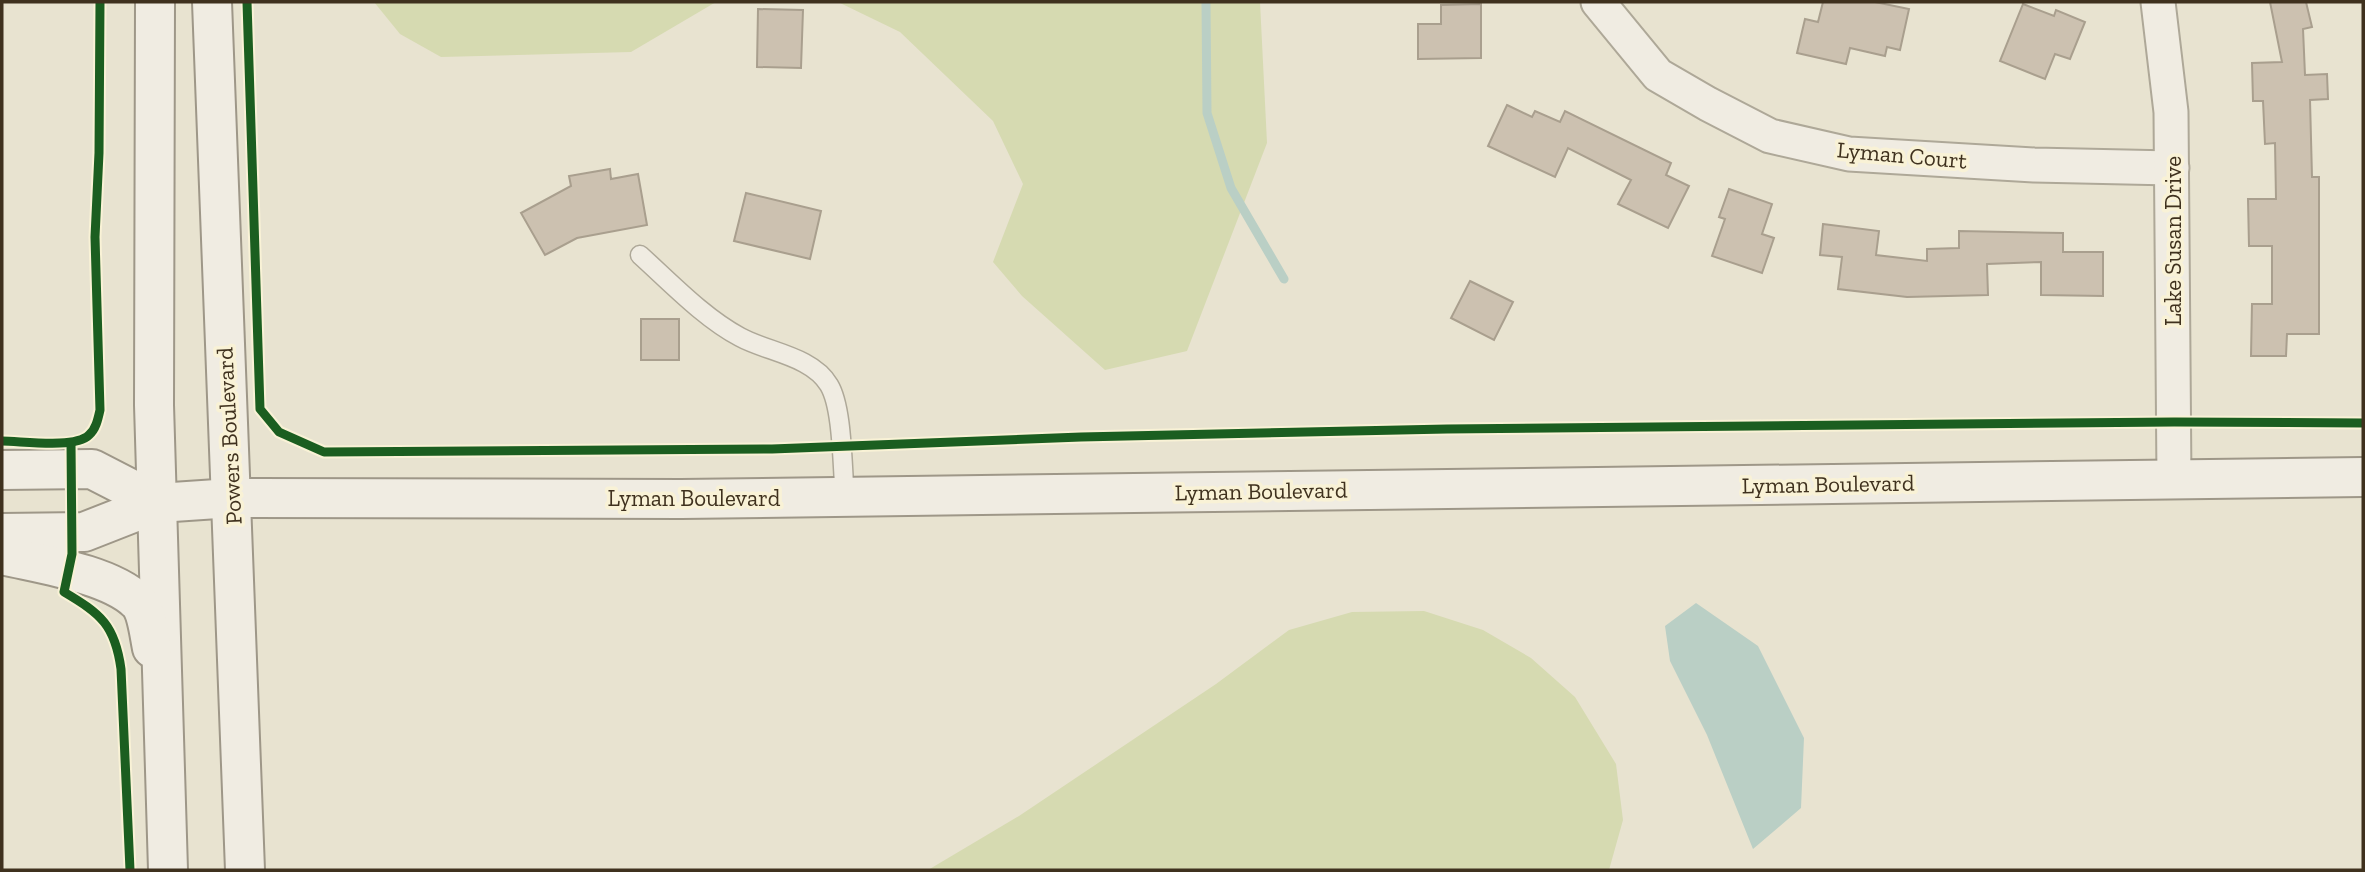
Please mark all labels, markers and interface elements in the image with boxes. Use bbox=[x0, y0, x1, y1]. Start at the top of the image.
street label: Lyman Court bbox=[1836, 135, 1969, 175]
street label: Lake Susan Drive bbox=[2159, 156, 2187, 326]
street label: Powers Boulevard bbox=[210, 346, 248, 525]
street label: Lyman Boulevard bbox=[1741, 468, 1915, 500]
street label: Lyman Boulevard bbox=[1174, 475, 1348, 507]
street label: Lyman Boulevard bbox=[608, 484, 781, 512]

